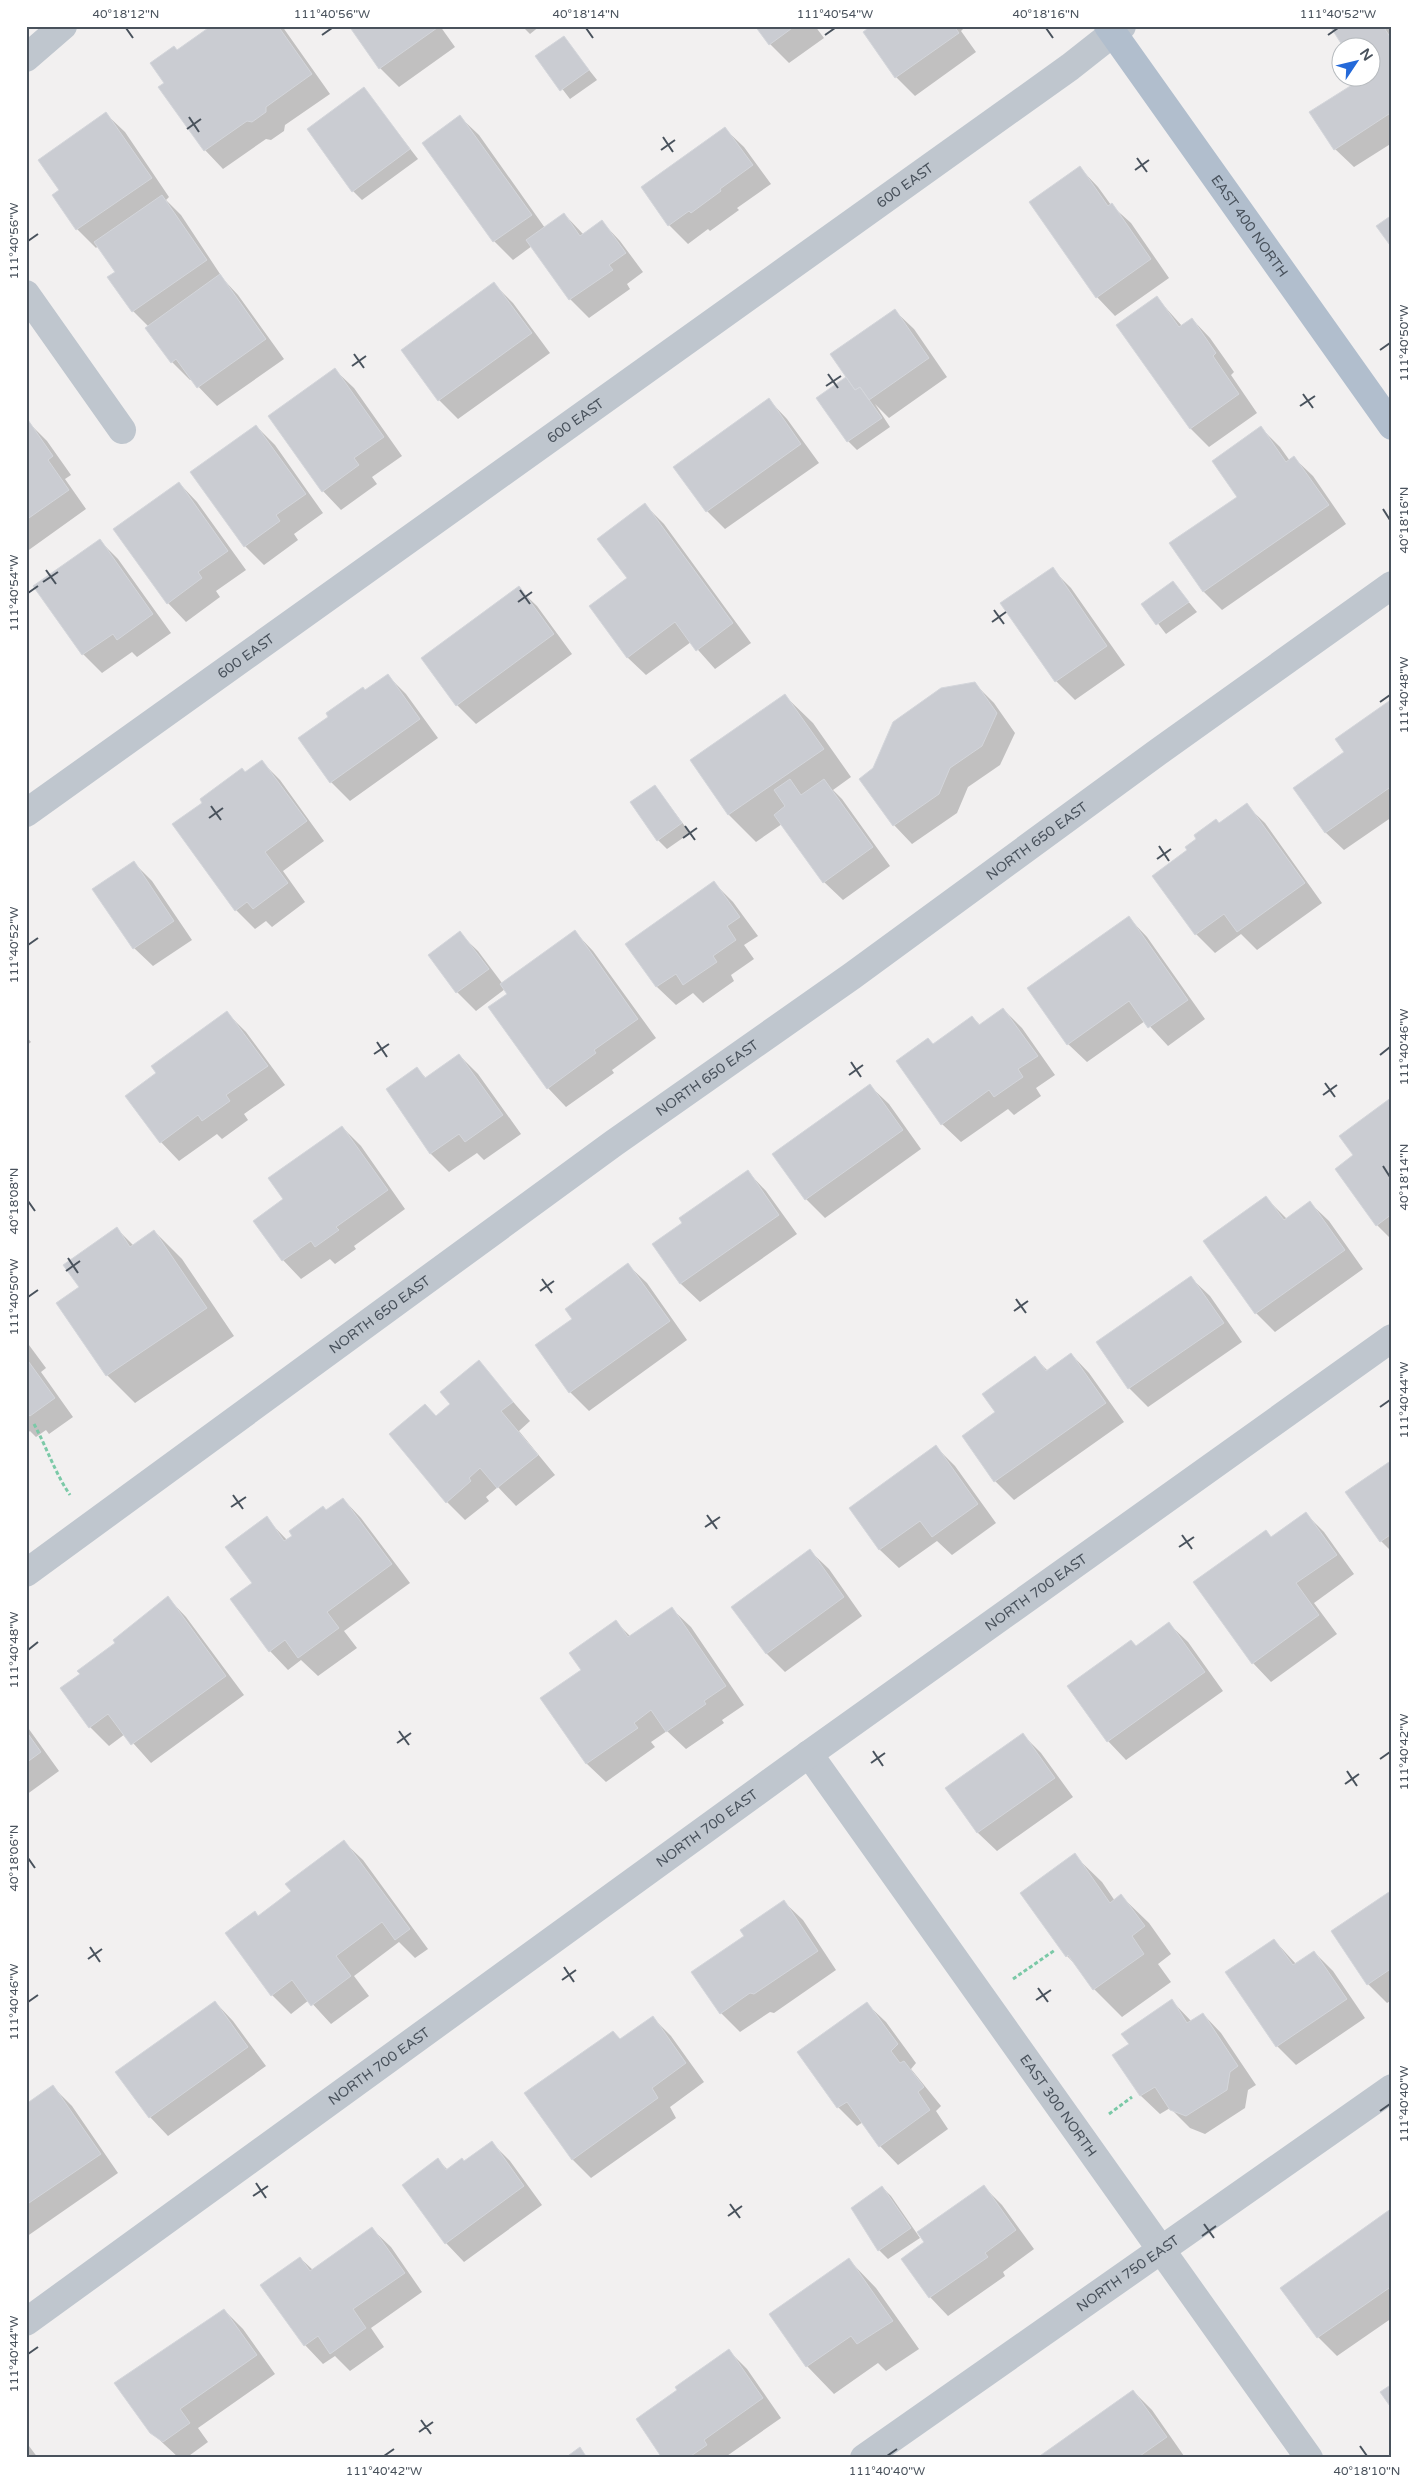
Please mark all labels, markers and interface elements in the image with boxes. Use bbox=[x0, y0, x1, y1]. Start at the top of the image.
text: 40°18'12"N bbox=[93, 7, 160, 21]
text: 111°40'56"W bbox=[294, 7, 370, 21]
text: 40°18'14"N bbox=[553, 7, 620, 21]
text: 111°40'54"W bbox=[797, 7, 873, 21]
text: 40°18'16"N bbox=[1013, 7, 1080, 21]
text: 111°40'52"W bbox=[1300, 7, 1376, 21]
north arrow bbox=[1330, 38, 1380, 88]
text: N bbox=[1356, 45, 1376, 64]
street label: 600 EAST bbox=[873, 159, 937, 211]
street label: EAST 400 NORTH bbox=[1208, 171, 1292, 280]
text: 111°40'56"W bbox=[7, 203, 21, 279]
text: 111°40'50"W bbox=[1397, 305, 1411, 381]
street label: 600 EAST bbox=[543, 394, 607, 447]
text: 40°18'16"N bbox=[1397, 487, 1411, 554]
text: 111°40'54"W bbox=[7, 555, 21, 631]
street label: 600 EAST bbox=[214, 630, 278, 682]
text: 111°40'48"W bbox=[1397, 657, 1411, 733]
street label: NORTH 650 EAST bbox=[983, 798, 1091, 884]
text: 111°40'52"W bbox=[7, 907, 21, 983]
text: 111°40'46"W bbox=[1397, 1009, 1411, 1085]
street label: NORTH 650 EAST bbox=[652, 1036, 762, 1120]
text: 40°18'14"N bbox=[1397, 1144, 1411, 1211]
text: 40°18'08"N bbox=[7, 1168, 21, 1235]
text: 111°40'50"W bbox=[7, 1259, 21, 1335]
street label: NORTH 650 EAST bbox=[326, 1271, 434, 1357]
text: 111°40'44"W bbox=[1397, 1362, 1411, 1438]
street label: NORTH 700 EAST bbox=[981, 1550, 1091, 1634]
text: 111°40'48"W bbox=[7, 1612, 21, 1688]
text: 111°40'42"W bbox=[1397, 1714, 1411, 1790]
street label: NORTH 700 EAST bbox=[653, 1785, 761, 1871]
text: 40°18'06"N bbox=[7, 1825, 21, 1892]
text: 111°40'46"W bbox=[7, 1964, 21, 2040]
street label: NORTH 700 EAST bbox=[325, 2023, 433, 2109]
street label: EAST 300 NORTH bbox=[1016, 2051, 1101, 2160]
text: 111°40'40"W bbox=[1397, 2066, 1411, 2142]
street label: NORTH 750 EAST bbox=[1073, 2231, 1183, 2315]
text: 111°40'44"W bbox=[7, 2316, 21, 2392]
text: 111°40'42"W bbox=[346, 2464, 422, 2478]
text: 111°40'40"W bbox=[849, 2464, 925, 2478]
text: 40°18'10"N bbox=[1334, 2464, 1401, 2478]

